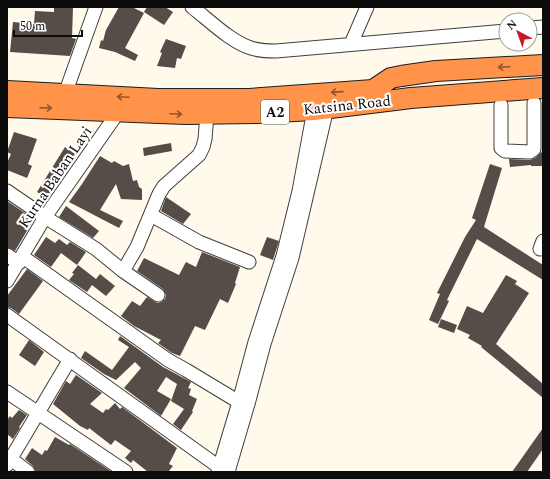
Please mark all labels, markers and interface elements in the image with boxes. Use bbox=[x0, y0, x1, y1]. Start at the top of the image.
scale bar bbox=[14, 12, 82, 38]
north arrow bbox=[498, 12, 538, 52]
text: N bbox=[503, 15, 521, 34]
text: 50 m bbox=[20, 17, 45, 36]
one-way arrow bbox=[498, 63, 511, 70]
street label: Katsina Road bbox=[302, 89, 392, 122]
one-way arrow bbox=[331, 89, 344, 96]
one-way arrow bbox=[117, 93, 130, 100]
road number: A2 bbox=[261, 100, 289, 124]
one-way arrow bbox=[39, 104, 52, 112]
one-way arrow bbox=[169, 110, 182, 117]
street label: Kurna Baban Layi bbox=[13, 122, 98, 233]

